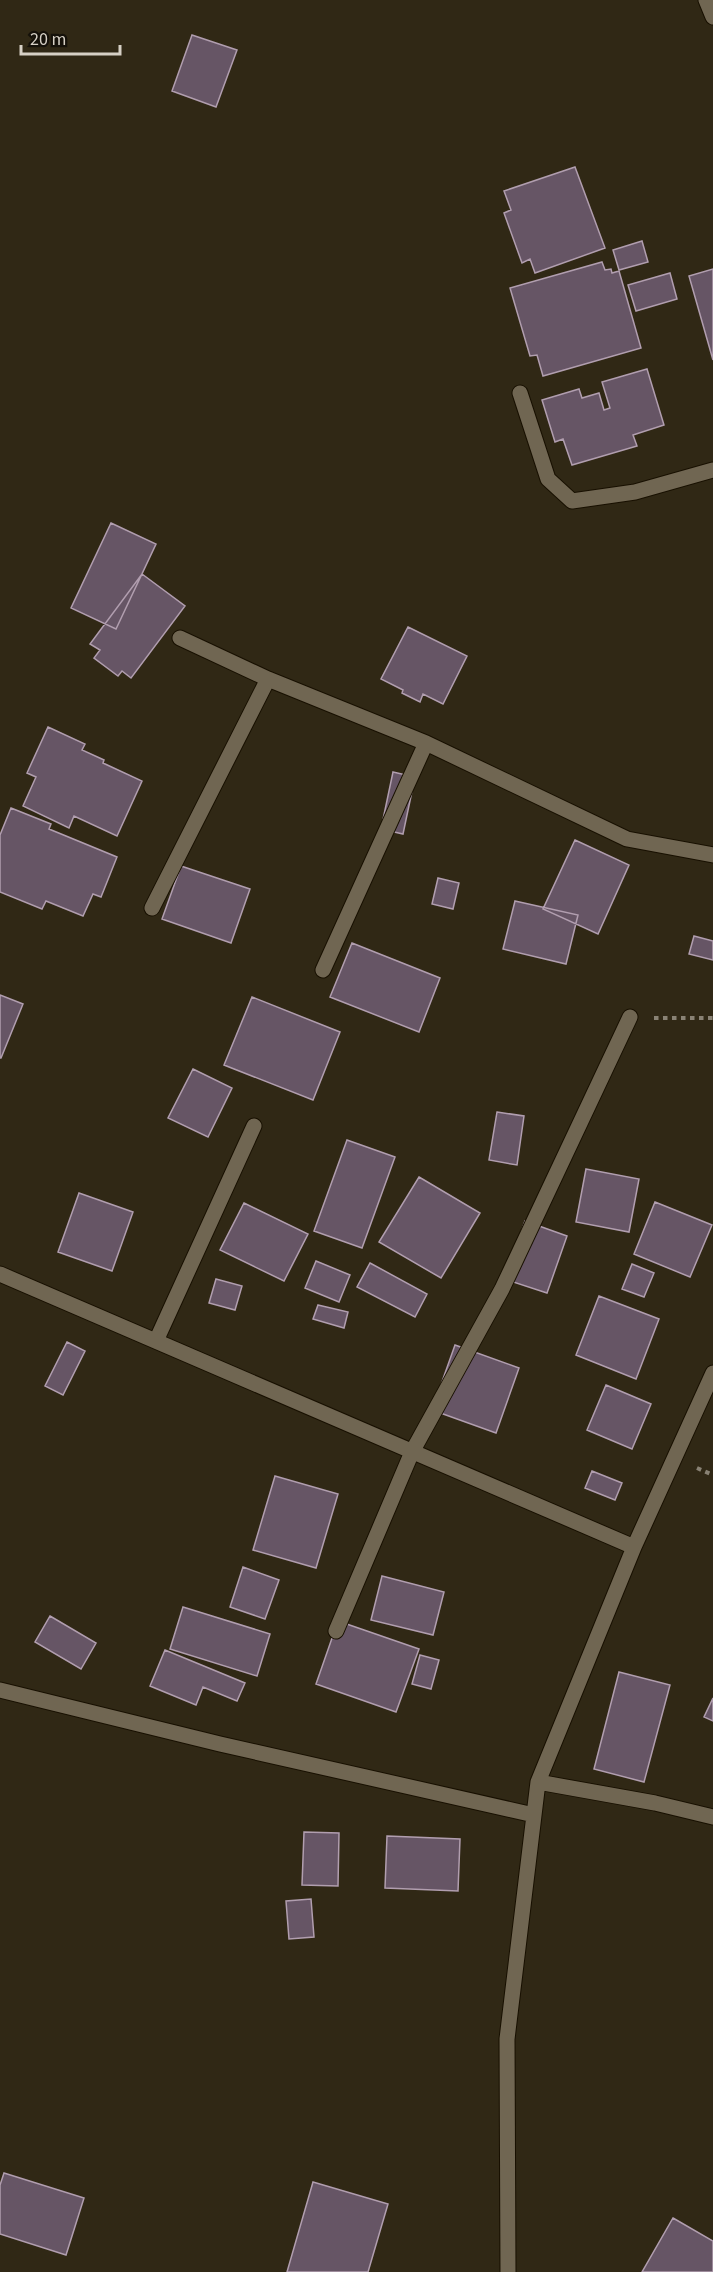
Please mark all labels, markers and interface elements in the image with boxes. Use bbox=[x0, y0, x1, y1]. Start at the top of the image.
scale bar bbox=[21, 18, 120, 56]
text: 20 m bbox=[30, 27, 66, 52]

